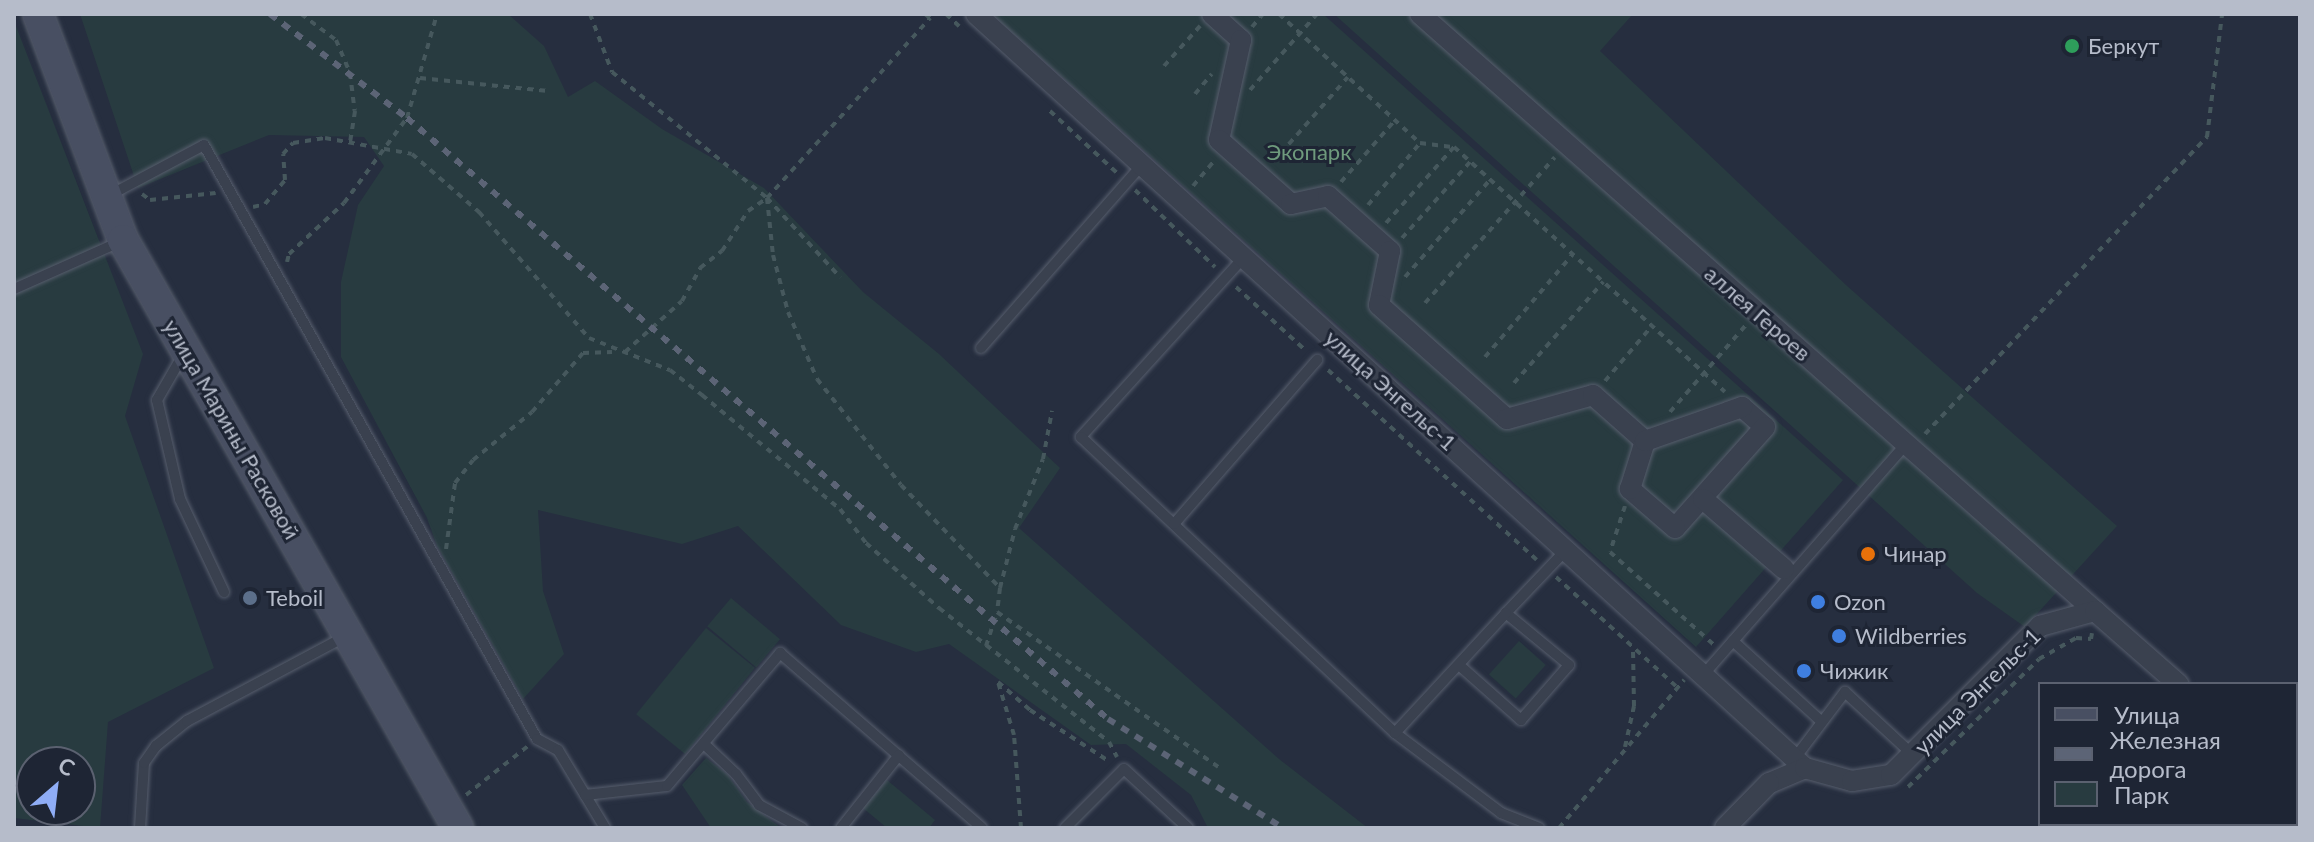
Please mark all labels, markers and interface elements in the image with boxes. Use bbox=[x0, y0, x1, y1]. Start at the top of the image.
place label: Беркут bbox=[2088, 33, 2159, 59]
marker: Беркут bbox=[2063, 37, 2081, 55]
park label: Экопарк bbox=[1266, 139, 1352, 165]
street label: аллея Героев bbox=[1700, 260, 1816, 366]
street label: улица Марины Расковой bbox=[158, 314, 306, 544]
street label: улица Энгельс-1 bbox=[1320, 324, 1462, 456]
place label: Чинар bbox=[1884, 541, 1947, 567]
marker: Чинар bbox=[1859, 545, 1877, 563]
place label: Teboil bbox=[266, 585, 323, 611]
marker: Teboil bbox=[241, 589, 259, 607]
place label: Ozon bbox=[1834, 589, 1886, 615]
marker: Ozon bbox=[1809, 593, 1827, 611]
street label: улица Энгельс-1 bbox=[1908, 622, 2046, 760]
place label: Wildberries bbox=[1855, 623, 1967, 649]
marker: Wildberries bbox=[1830, 627, 1848, 645]
place label: Чижик bbox=[1820, 658, 1888, 684]
marker: Чижик bbox=[1795, 662, 1813, 680]
legend bbox=[2038, 682, 2298, 826]
text: Улица bbox=[2114, 700, 2180, 729]
text: Железная дорога bbox=[2109, 725, 2221, 783]
north arrow bbox=[16, 746, 96, 826]
text: С bbox=[54, 751, 79, 781]
text: Парк bbox=[2114, 780, 2169, 809]

